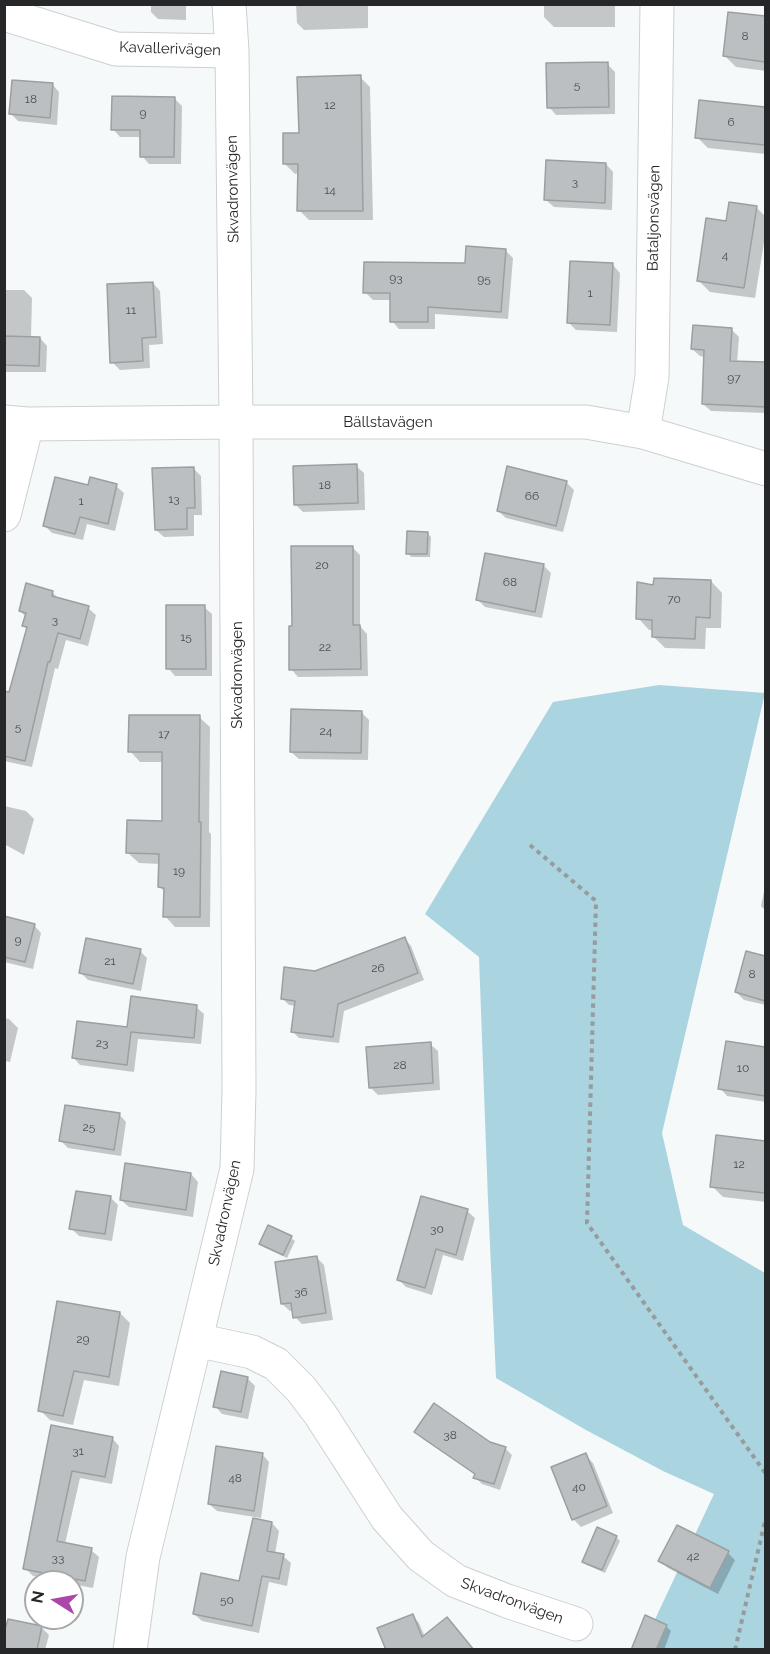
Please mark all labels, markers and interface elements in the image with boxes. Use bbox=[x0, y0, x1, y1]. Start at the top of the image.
house number: 8 bbox=[741, 29, 749, 43]
street label: Kavallerivägen bbox=[119, 38, 221, 60]
house number: 5 bbox=[574, 78, 580, 92]
house number: 18 bbox=[25, 92, 37, 106]
house number: 12 bbox=[324, 98, 336, 112]
house number: 9 bbox=[139, 106, 147, 120]
house number: 6 bbox=[727, 115, 735, 129]
street label: Skvadronvägen bbox=[223, 135, 243, 243]
street label: Bataljonsvägen bbox=[644, 165, 664, 271]
house number: 3 bbox=[572, 175, 578, 189]
house number: 14 bbox=[324, 183, 336, 197]
house number: 4 bbox=[722, 248, 728, 262]
house number: 93 bbox=[389, 271, 403, 285]
house number: 95 bbox=[477, 272, 491, 286]
house number: 1 bbox=[587, 286, 593, 300]
house number: 11 bbox=[126, 303, 136, 317]
house number: 97 bbox=[727, 371, 741, 385]
street label: Bällstavägen bbox=[343, 413, 433, 431]
house number: 18 bbox=[319, 478, 331, 492]
house number: 66 bbox=[525, 489, 539, 503]
house number: 13 bbox=[168, 492, 180, 506]
house number: 1 bbox=[78, 494, 84, 508]
house number: 20 bbox=[315, 558, 329, 572]
house number: 68 bbox=[503, 575, 517, 589]
house number: 70 bbox=[667, 592, 681, 606]
house number: 3 bbox=[52, 613, 58, 627]
street label: Skvadronvägen bbox=[228, 621, 246, 729]
house number: 15 bbox=[180, 630, 192, 644]
house number: 22 bbox=[319, 640, 331, 654]
house number: 5 bbox=[15, 720, 21, 734]
house number: 24 bbox=[320, 724, 332, 738]
house number: 17 bbox=[158, 727, 170, 741]
house number: 19 bbox=[173, 864, 185, 878]
house number: 9 bbox=[14, 933, 22, 947]
house number: 21 bbox=[104, 954, 116, 968]
house number: 26 bbox=[371, 961, 385, 975]
house number: 8 bbox=[748, 967, 756, 981]
house number: 23 bbox=[96, 1036, 108, 1050]
house number: 28 bbox=[393, 1058, 407, 1072]
house number: 10 bbox=[737, 1061, 749, 1075]
house number: 25 bbox=[83, 1120, 95, 1134]
house number: 12 bbox=[733, 1157, 745, 1171]
street label: Skvadronvägen bbox=[205, 1158, 245, 1268]
house number: 30 bbox=[430, 1222, 444, 1236]
house number: 36 bbox=[294, 1285, 308, 1299]
house number: 29 bbox=[76, 1332, 90, 1346]
house number: 38 bbox=[443, 1428, 457, 1442]
house number: 31 bbox=[72, 1444, 84, 1458]
house number: 48 bbox=[228, 1471, 242, 1485]
house number: 40 bbox=[572, 1480, 586, 1494]
house number: 42 bbox=[687, 1549, 699, 1563]
house number: 33 bbox=[52, 1551, 64, 1565]
north arrow bbox=[24, 1570, 84, 1630]
street label: Skvadronvägen bbox=[458, 1574, 566, 1628]
text: N bbox=[27, 1589, 48, 1605]
house number: 50 bbox=[220, 1593, 234, 1607]

